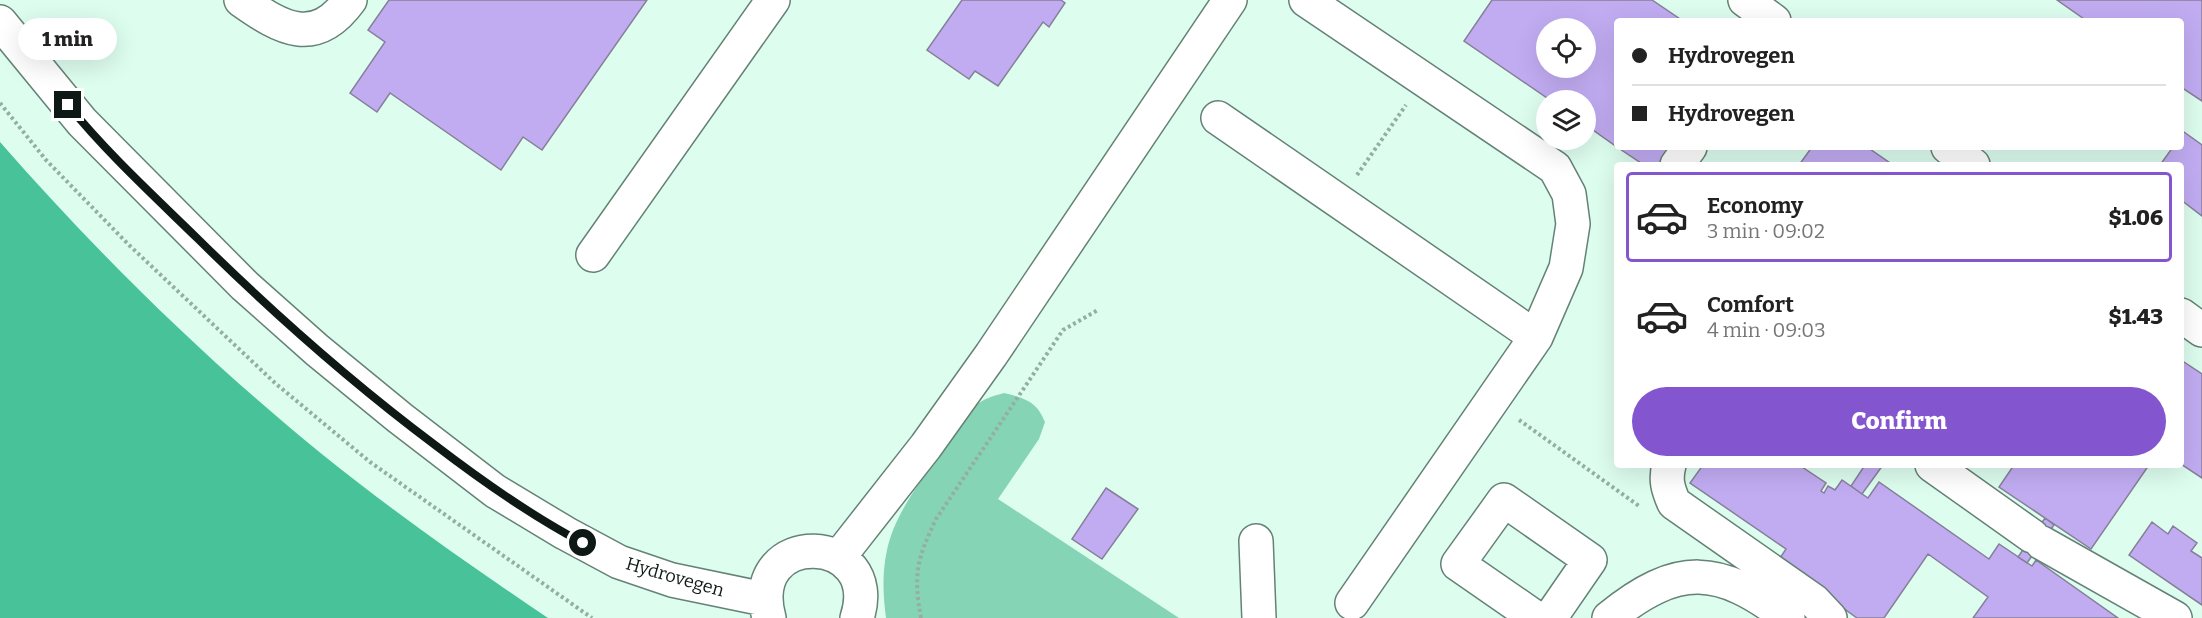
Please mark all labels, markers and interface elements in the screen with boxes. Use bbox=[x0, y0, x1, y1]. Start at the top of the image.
callout: 1 min bbox=[19, 18, 118, 60]
map controls bbox=[1536, 18, 1596, 150]
button: locate bbox=[1536, 18, 1596, 78]
text: 1 min bbox=[42, 27, 93, 51]
text: Hydrovegen bbox=[1668, 42, 1795, 69]
button: layers bbox=[1536, 90, 1596, 150]
route end bbox=[54, 91, 81, 118]
text: Hydrovegen bbox=[1668, 100, 1795, 127]
icon: car bbox=[1635, 190, 1689, 244]
text: Economy bbox=[1707, 192, 1803, 219]
text: $1.06 bbox=[2108, 204, 2163, 231]
text: 3 min · 09:02 bbox=[1707, 219, 1825, 243]
icon: car bbox=[1635, 289, 1689, 343]
text: Comfort bbox=[1707, 291, 1794, 318]
text: $1.43 bbox=[2109, 303, 2163, 330]
text: 4 min · 09:03 bbox=[1707, 318, 1826, 342]
button: Confirm bbox=[1632, 387, 2166, 456]
route start bbox=[569, 529, 596, 556]
street label: Hydrovegen bbox=[623, 552, 727, 602]

